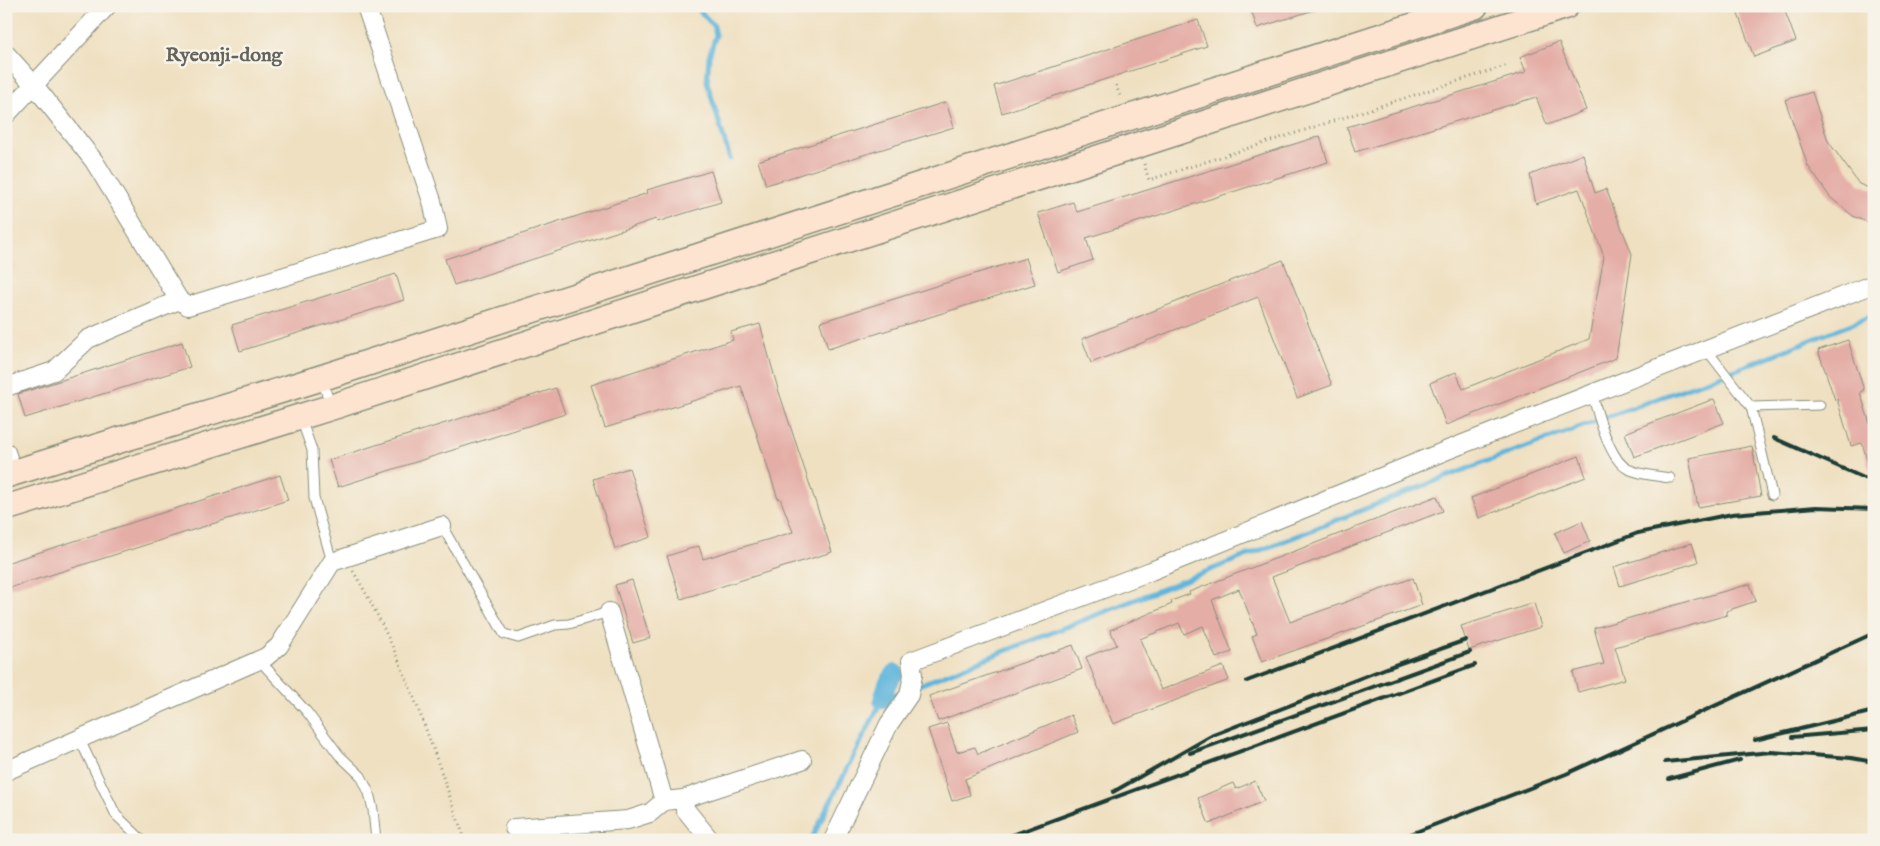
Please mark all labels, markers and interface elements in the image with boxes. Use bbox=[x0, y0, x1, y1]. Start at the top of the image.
district label: Ryeonji-dong bbox=[166, 43, 284, 68]

